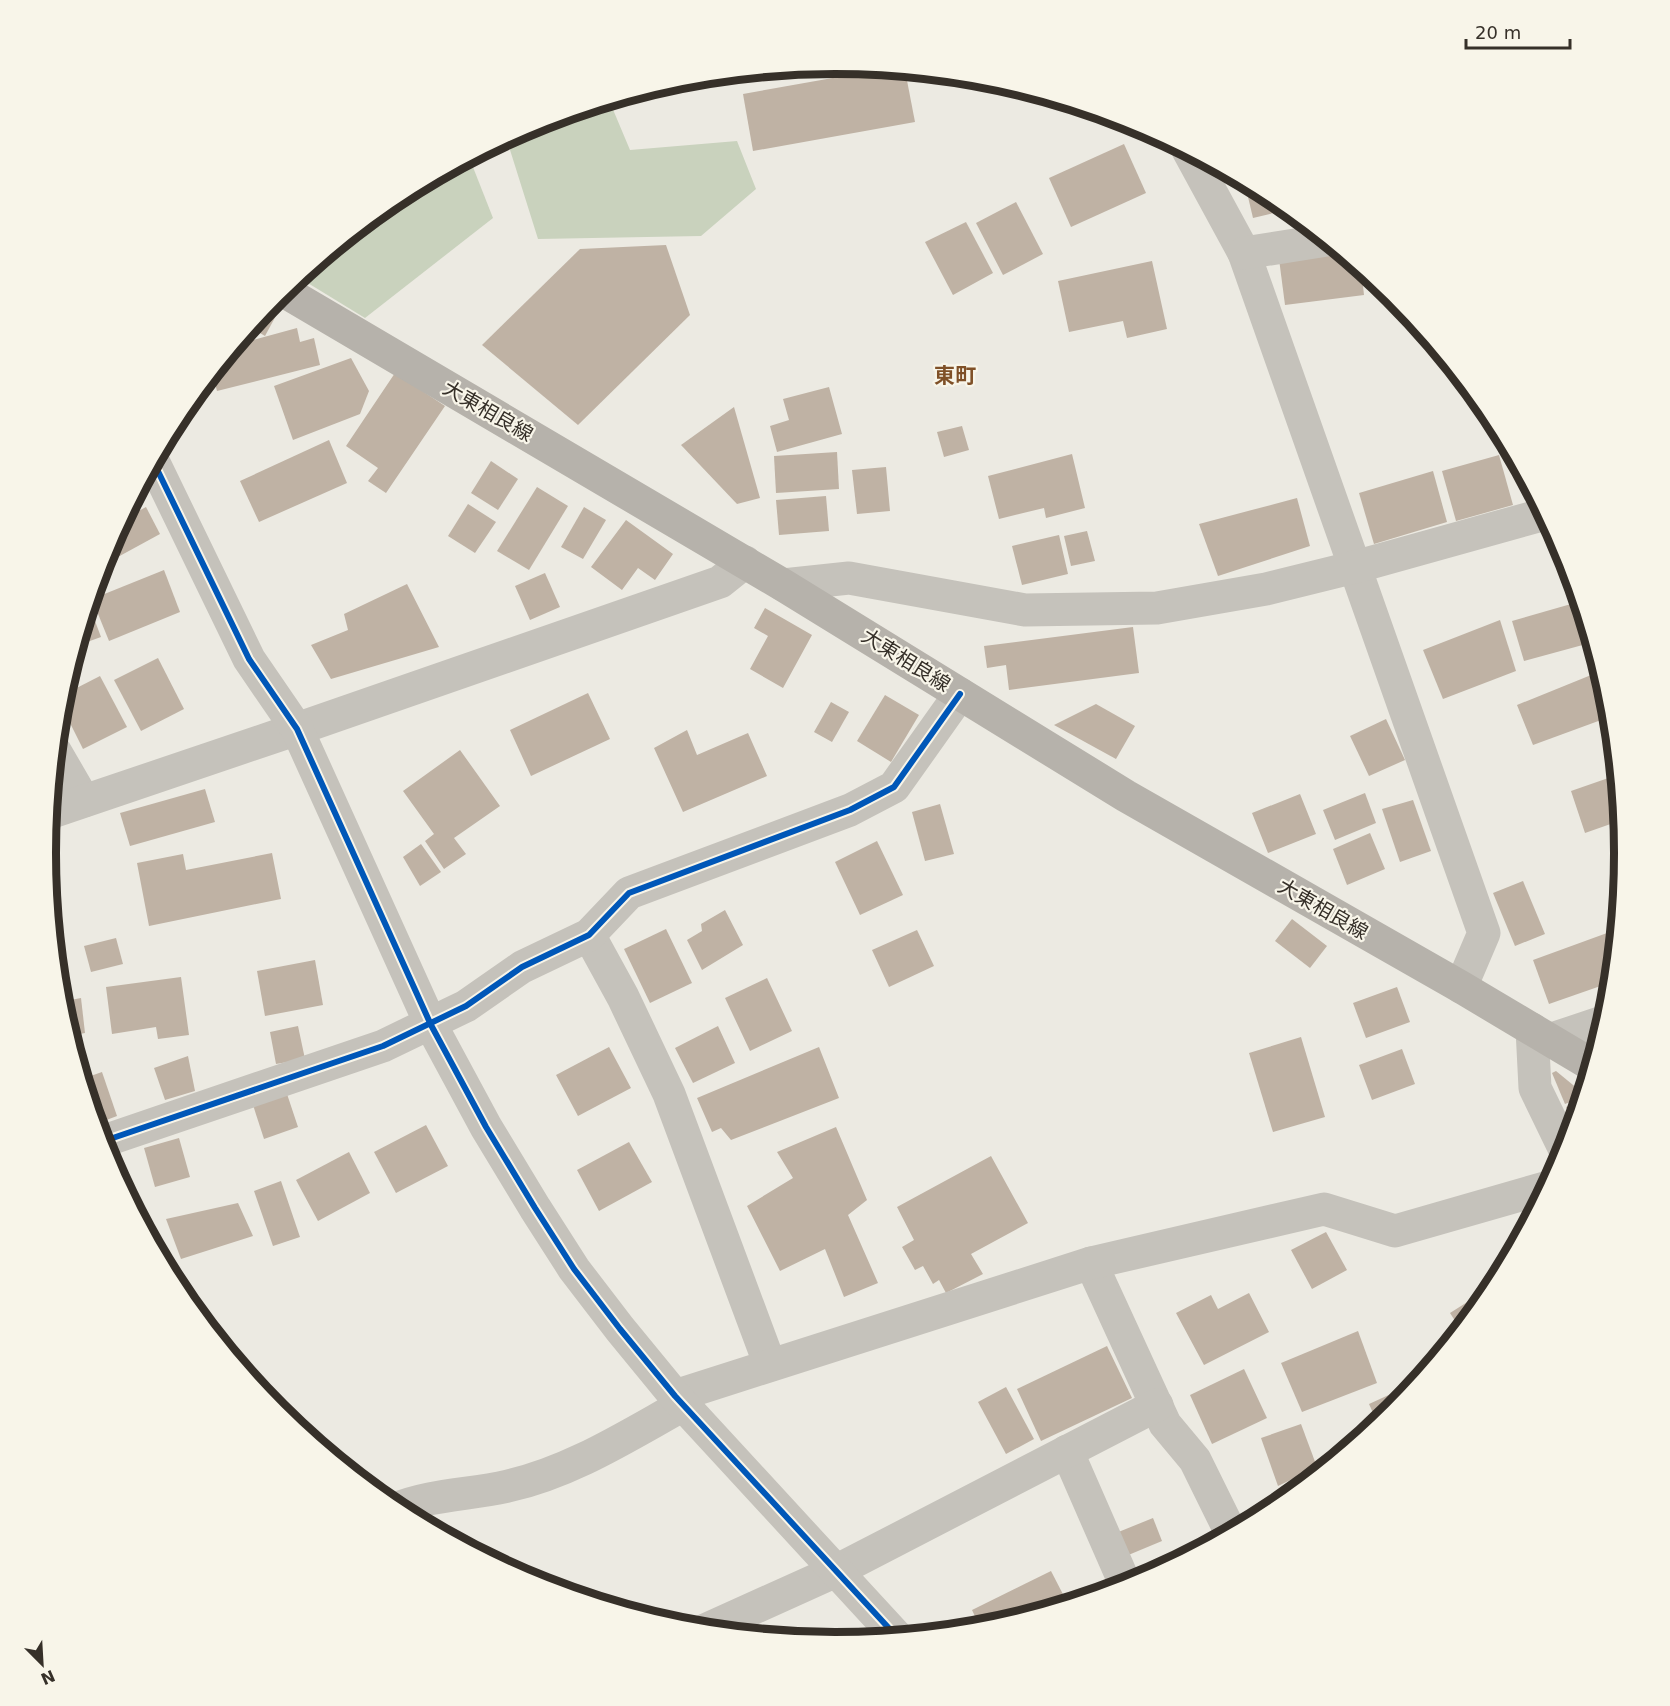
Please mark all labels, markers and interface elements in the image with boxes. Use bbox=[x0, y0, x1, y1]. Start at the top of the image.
scale bar bbox=[1466, 12, 1570, 50]
text: 20 m bbox=[1475, 22, 1521, 43]
district label: 東町 bbox=[934, 364, 976, 388]
street label: 大東相良線 bbox=[439, 376, 537, 446]
street label: 大東相良線 bbox=[857, 623, 955, 697]
street label: 大東相良線 bbox=[1274, 874, 1372, 944]
north arrow bbox=[12, 1634, 72, 1694]
text: N bbox=[38, 1666, 58, 1689]

